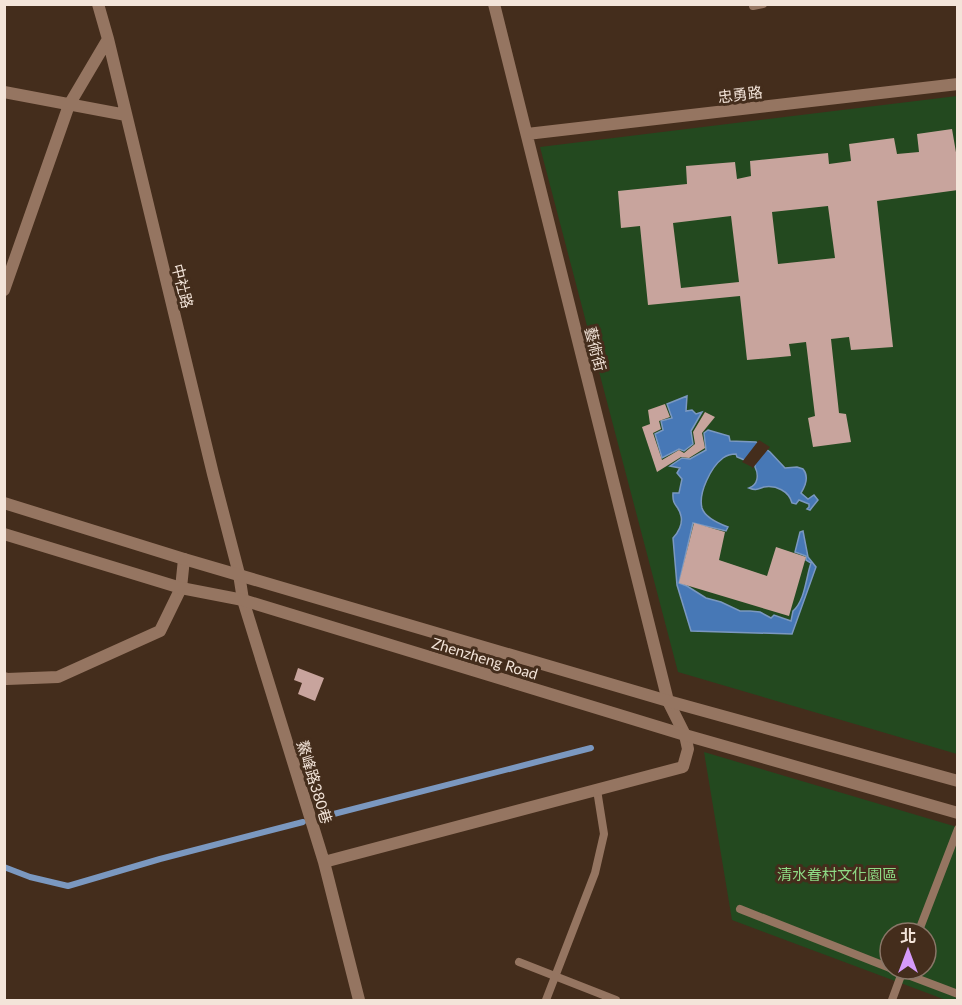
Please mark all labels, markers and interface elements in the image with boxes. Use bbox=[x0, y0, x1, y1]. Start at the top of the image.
street label: 忠勇路 bbox=[717, 82, 763, 106]
street label: 中社路 bbox=[169, 262, 197, 310]
street label: 藝術街 bbox=[582, 325, 610, 373]
street label: Zhenzheng Road bbox=[430, 633, 540, 683]
street label: 鰲峰路380巷 bbox=[294, 738, 336, 826]
park label: 清水眷村文化園區 bbox=[777, 865, 897, 883]
north arrow bbox=[878, 921, 938, 981]
text: 北 bbox=[900, 926, 916, 945]

